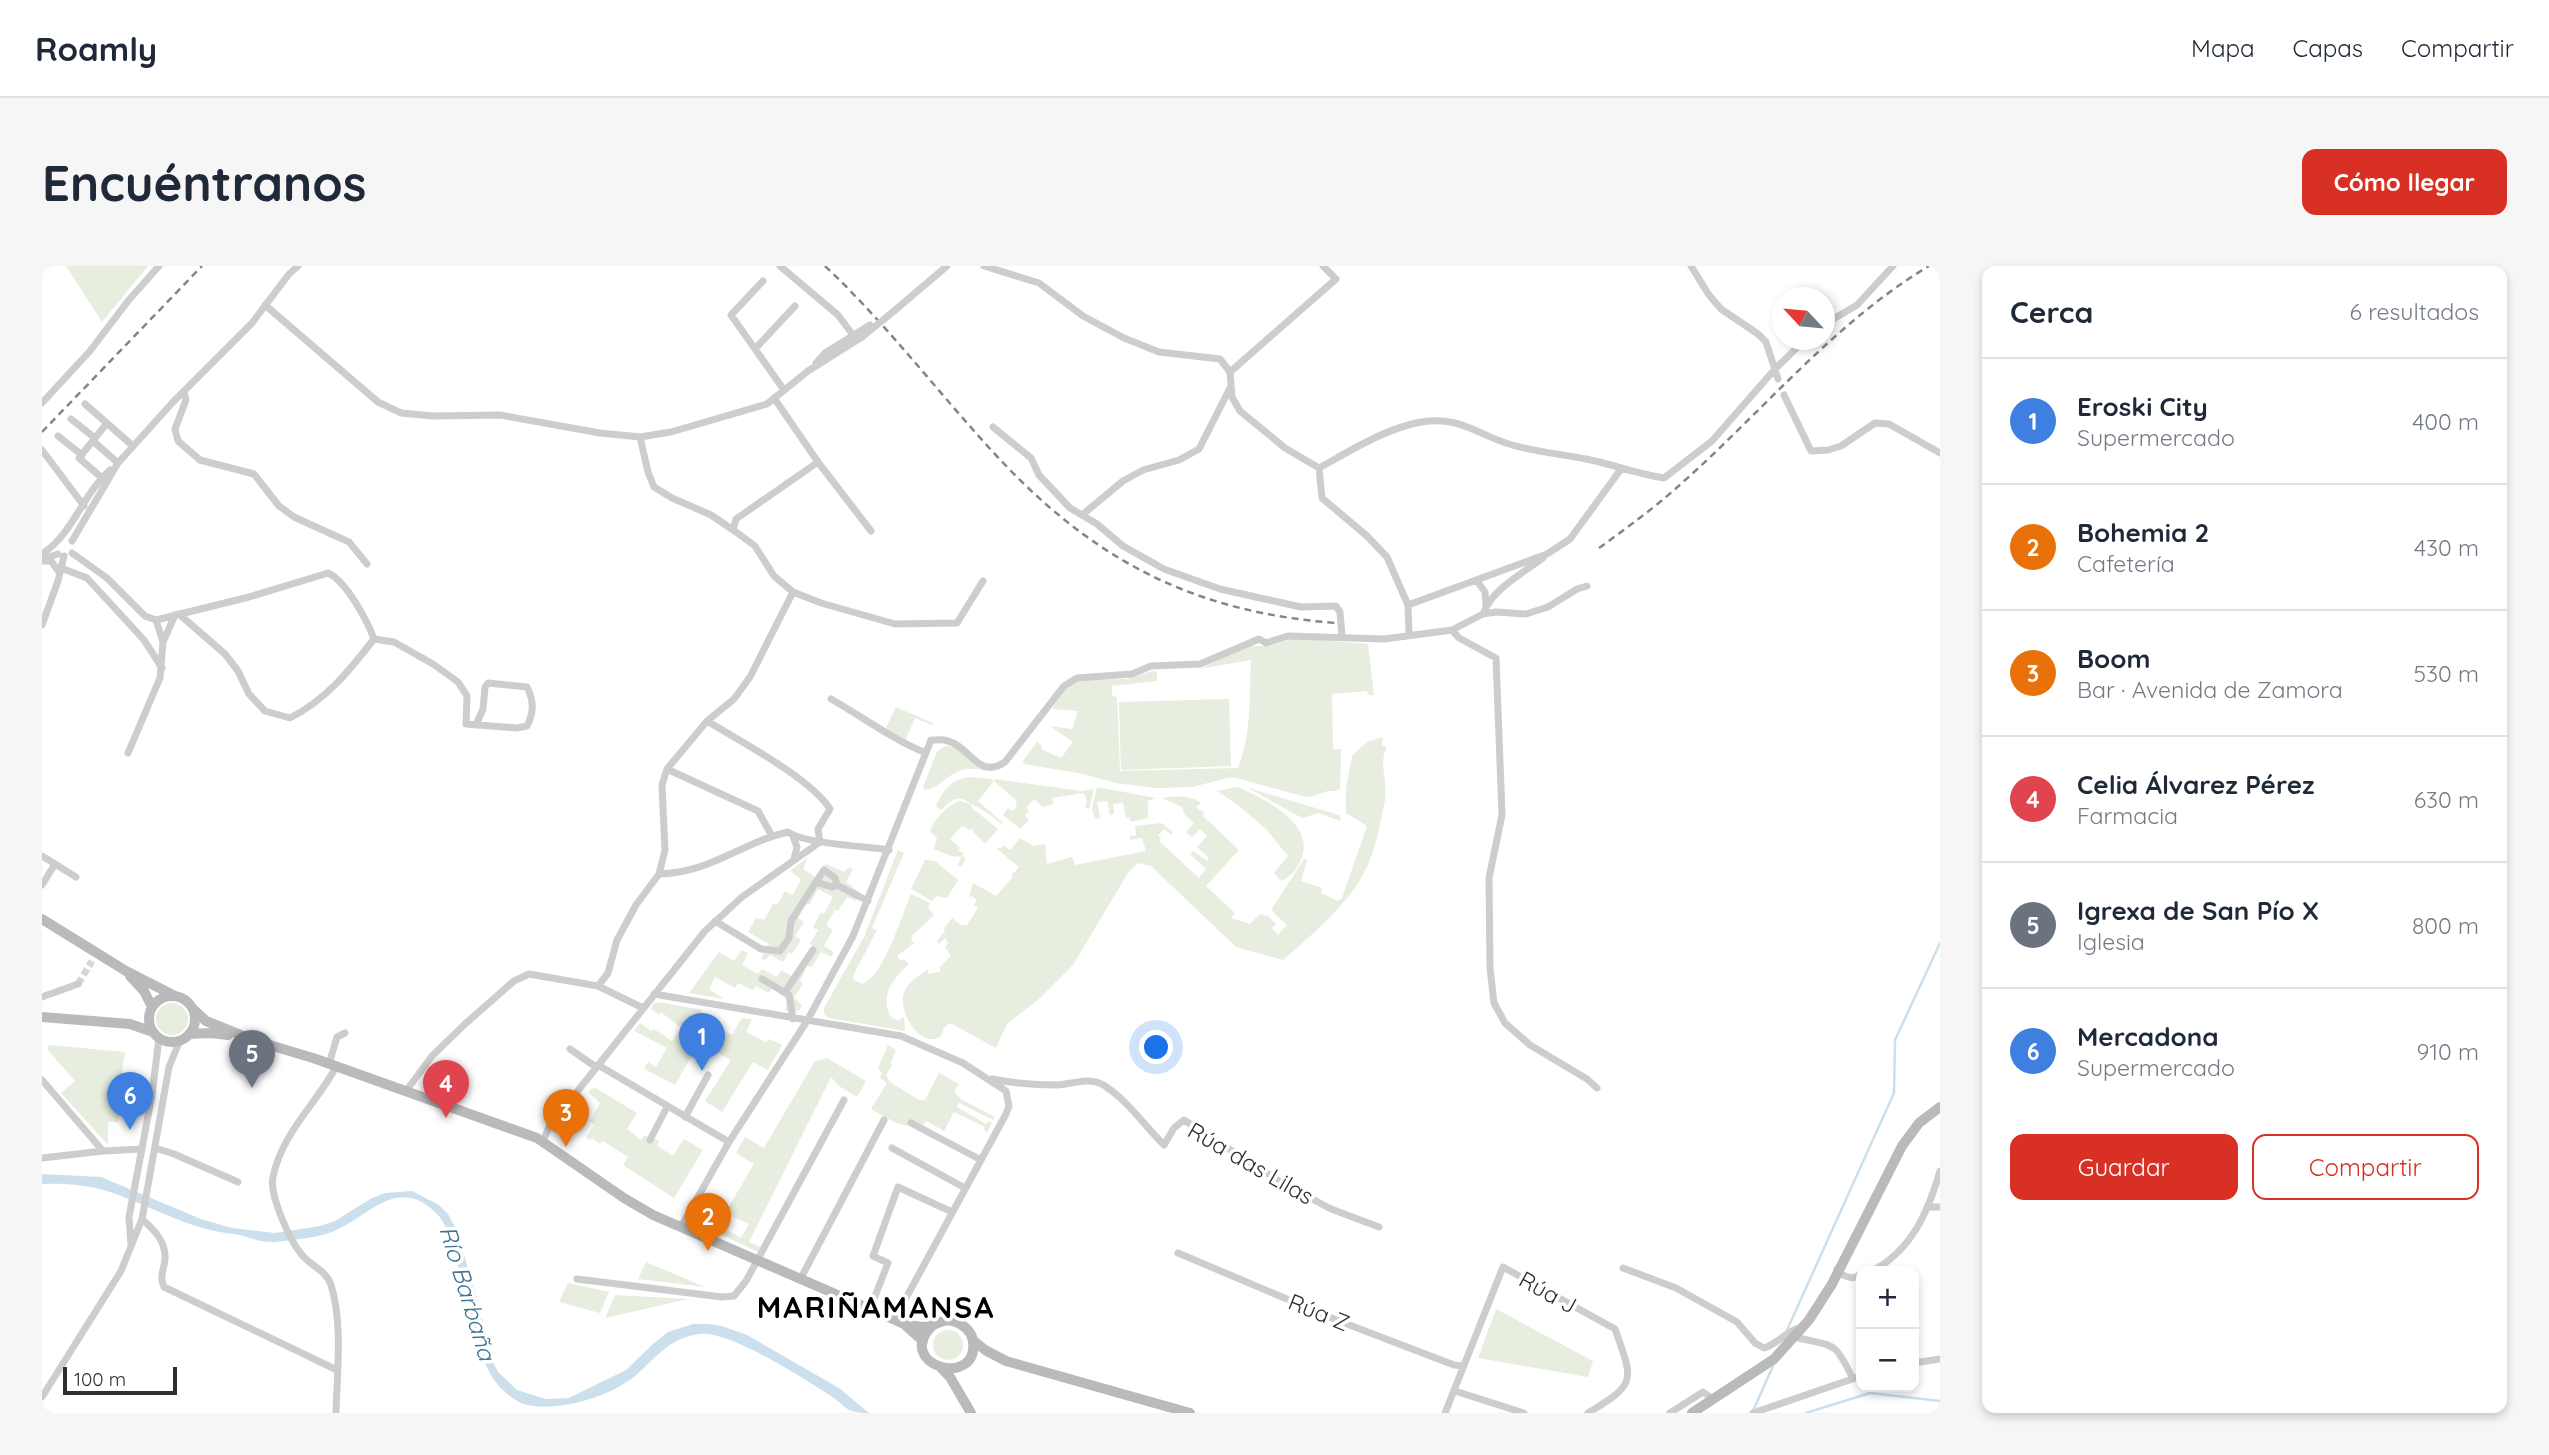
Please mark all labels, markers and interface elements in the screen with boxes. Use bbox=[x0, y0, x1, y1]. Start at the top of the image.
text: Roamly bbox=[35, 28, 157, 69]
text: Mapa bbox=[2191, 33, 2255, 63]
text: Capas bbox=[2293, 33, 2363, 63]
text: Compartir bbox=[2401, 33, 2514, 63]
button: Cómo llegar bbox=[2302, 149, 2507, 215]
text: Encuéntranos bbox=[42, 152, 366, 213]
north arrow bbox=[1772, 287, 1835, 350]
text: Cerca bbox=[2010, 293, 2093, 331]
text: 6 resultados bbox=[2350, 297, 2479, 326]
text: Eroski City bbox=[2077, 390, 2208, 423]
text: 1 bbox=[2029, 407, 2037, 436]
text: 400 m bbox=[2412, 407, 2479, 436]
text: Supermercado bbox=[2077, 423, 2235, 452]
text: Bohemia 2 bbox=[2077, 516, 2209, 549]
text: 2 bbox=[2026, 533, 2040, 562]
text: 430 m bbox=[2414, 533, 2479, 562]
text: Cafetería bbox=[2077, 549, 2175, 578]
text: Boom bbox=[2077, 642, 2150, 675]
text: 3 bbox=[2027, 659, 2039, 688]
text: 530 m bbox=[2413, 659, 2479, 688]
text: Bar · Avenida de Zamora bbox=[2077, 675, 2343, 704]
text: Celia Álvarez Pérez bbox=[2077, 768, 2315, 801]
text: 4 bbox=[2026, 785, 2040, 814]
text: 630 m bbox=[2414, 785, 2479, 814]
text: Farmacia bbox=[2077, 801, 2178, 830]
text: Igrexa de San Pío X bbox=[2077, 894, 2319, 927]
text: 5 bbox=[2026, 911, 2040, 940]
text: 800 m bbox=[2412, 911, 2479, 940]
text: Iglesia bbox=[2077, 927, 2145, 956]
pin: 1 bbox=[679, 1013, 725, 1071]
text: Mercadona bbox=[2077, 1020, 2219, 1053]
pin: 5 bbox=[229, 1030, 275, 1088]
your location bbox=[1139, 1030, 1173, 1064]
text: 6 bbox=[2027, 1037, 2039, 1066]
text: 910 m bbox=[2417, 1037, 2479, 1066]
text: Supermercado bbox=[2077, 1053, 2235, 1082]
pin: 4 bbox=[423, 1060, 469, 1118]
pin: 6 bbox=[107, 1072, 153, 1130]
pin: 3 bbox=[543, 1089, 589, 1147]
street label: Rúa das Lilas bbox=[1183, 1115, 1319, 1211]
button: Guardar bbox=[2010, 1134, 2238, 1200]
button: Compartir bbox=[2252, 1134, 2479, 1200]
pin: 2 bbox=[685, 1193, 731, 1251]
water label: Río Barbaña bbox=[433, 1222, 503, 1365]
street label: Rúa J bbox=[1514, 1264, 1582, 1320]
map controls bbox=[1856, 1266, 1919, 1392]
button: + bbox=[1856, 1266, 1919, 1329]
street label: Rúa Z bbox=[1284, 1287, 1354, 1337]
district label: MARIÑAMANSA bbox=[757, 1288, 995, 1326]
button: − bbox=[1856, 1329, 1919, 1392]
scale bar bbox=[63, 1364, 177, 1396]
text: 100 m bbox=[74, 1367, 126, 1391]

